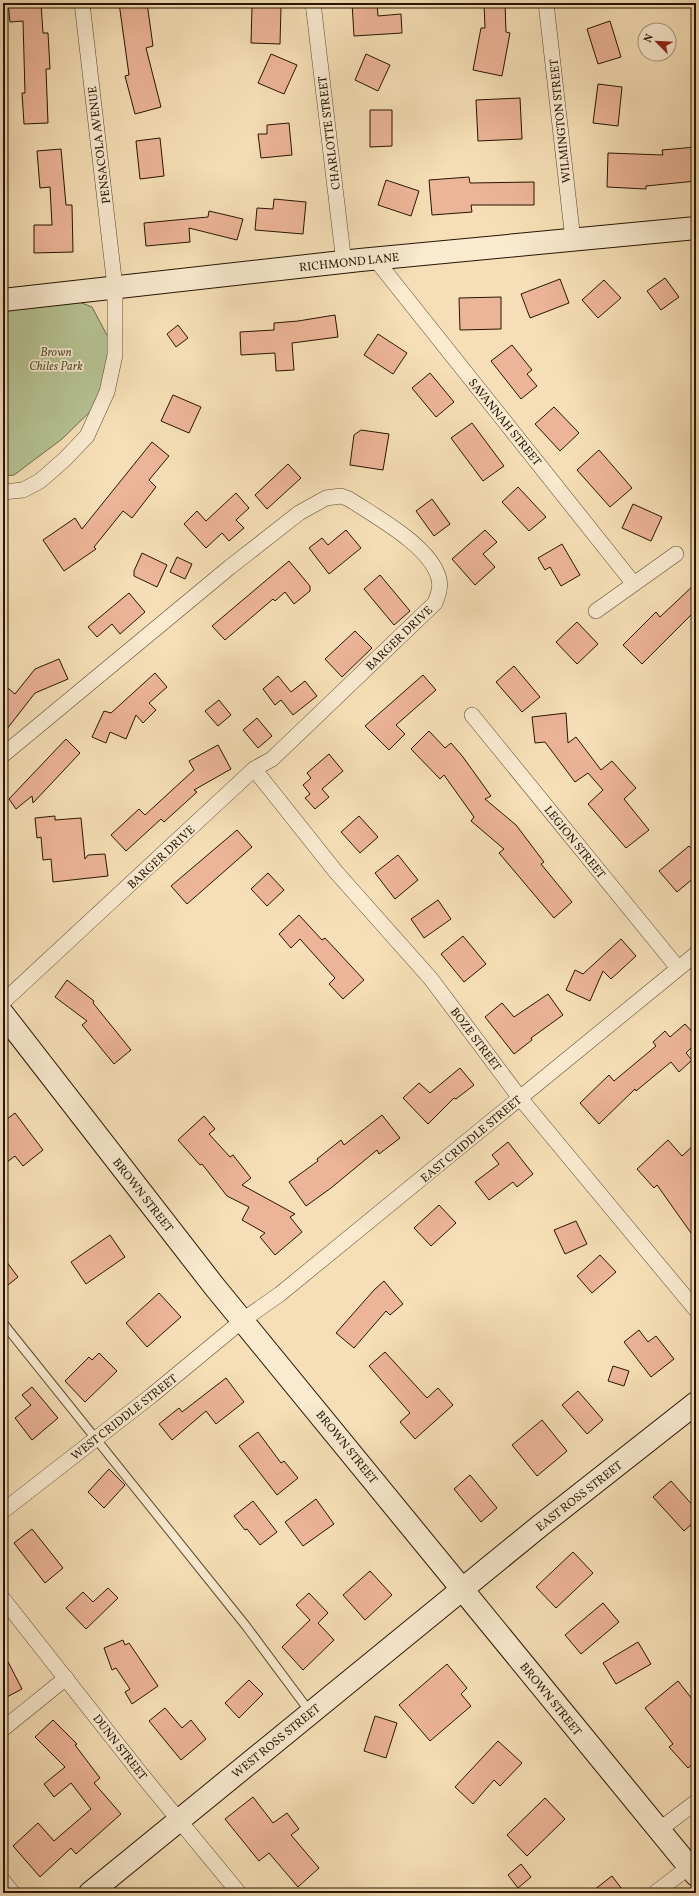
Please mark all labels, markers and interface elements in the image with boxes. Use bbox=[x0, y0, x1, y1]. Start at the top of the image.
north arrow bbox=[637, 22, 677, 62]
text: N bbox=[641, 32, 658, 45]
street label: WILMINGTON STREET bbox=[547, 58, 575, 184]
street label: CHARLOTTE STREET bbox=[315, 75, 345, 191]
street label: PENSACOLA AVENUE bbox=[85, 85, 115, 204]
street label: RICHMOND LANE bbox=[298, 250, 400, 276]
park label: Brown Chiles Park bbox=[29, 345, 83, 375]
street label: SAVANNAH STREET bbox=[464, 376, 544, 470]
street label: BARGER DRIVE bbox=[363, 603, 437, 675]
street label: LEGION STREET bbox=[540, 803, 609, 882]
street label: BARGER DRIVE bbox=[124, 822, 199, 893]
street label: BOZE STREET bbox=[446, 1005, 504, 1075]
street label: EAST CRIDDLE STREET bbox=[418, 1093, 525, 1187]
street label: BROWN STREET bbox=[108, 1155, 176, 1236]
street label: WEST CRIDDLE STREET bbox=[68, 1371, 181, 1464]
street label: BROWN STREET bbox=[312, 1408, 381, 1488]
street label: EAST ROSS STREET bbox=[533, 1458, 626, 1536]
street label: BROWN STREET bbox=[516, 1660, 585, 1740]
street label: WEST ROSS STREET bbox=[229, 1701, 324, 1782]
street label: DUNN STREET bbox=[88, 1711, 150, 1784]

